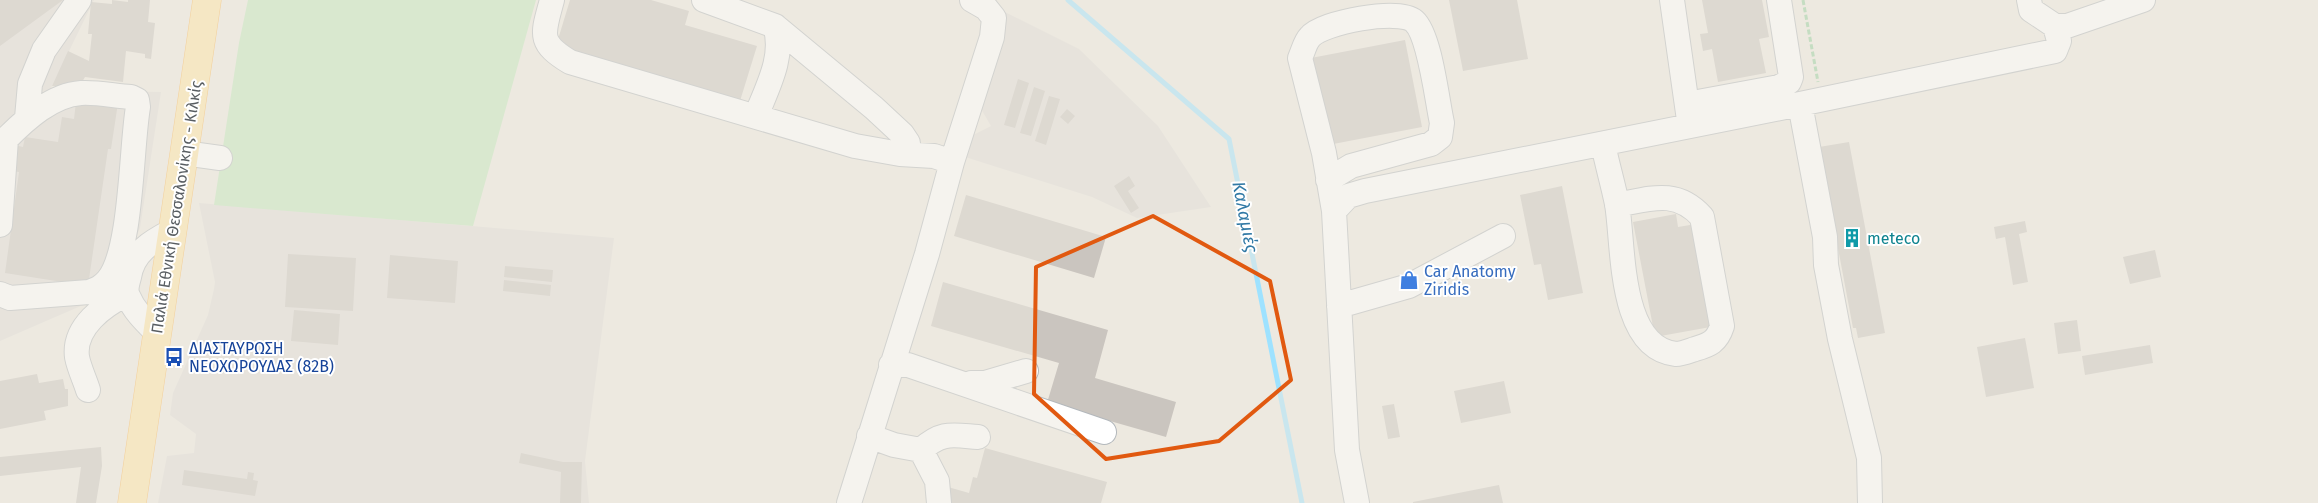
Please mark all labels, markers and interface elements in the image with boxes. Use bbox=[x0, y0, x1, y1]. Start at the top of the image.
street label: Παλιά Εθνική Θεσσαλονίκης - Κιλκίς bbox=[147, 79, 206, 335]
water label: Καλαμιές bbox=[1227, 180, 1263, 255]
building icon: meteco bbox=[1841, 227, 1863, 249]
place label: meteco bbox=[1867, 229, 1920, 248]
place label: Car Anatomy Ziridis bbox=[1424, 262, 1516, 299]
shop icon: Car Anatomy Ziridis bbox=[1398, 269, 1420, 291]
place label: ΔΙΑΣΤΑΥΡΩΣΗ ΝΕΟΧΩΡΟΥΔΑΣ (82Β) bbox=[189, 339, 334, 376]
bus stop icon: ΔΙΑΣΤΑΥΡΩΣΗ ΝΕΟΧΩΡΟΥΔΑΣ (82Β) bbox=[163, 346, 185, 368]

